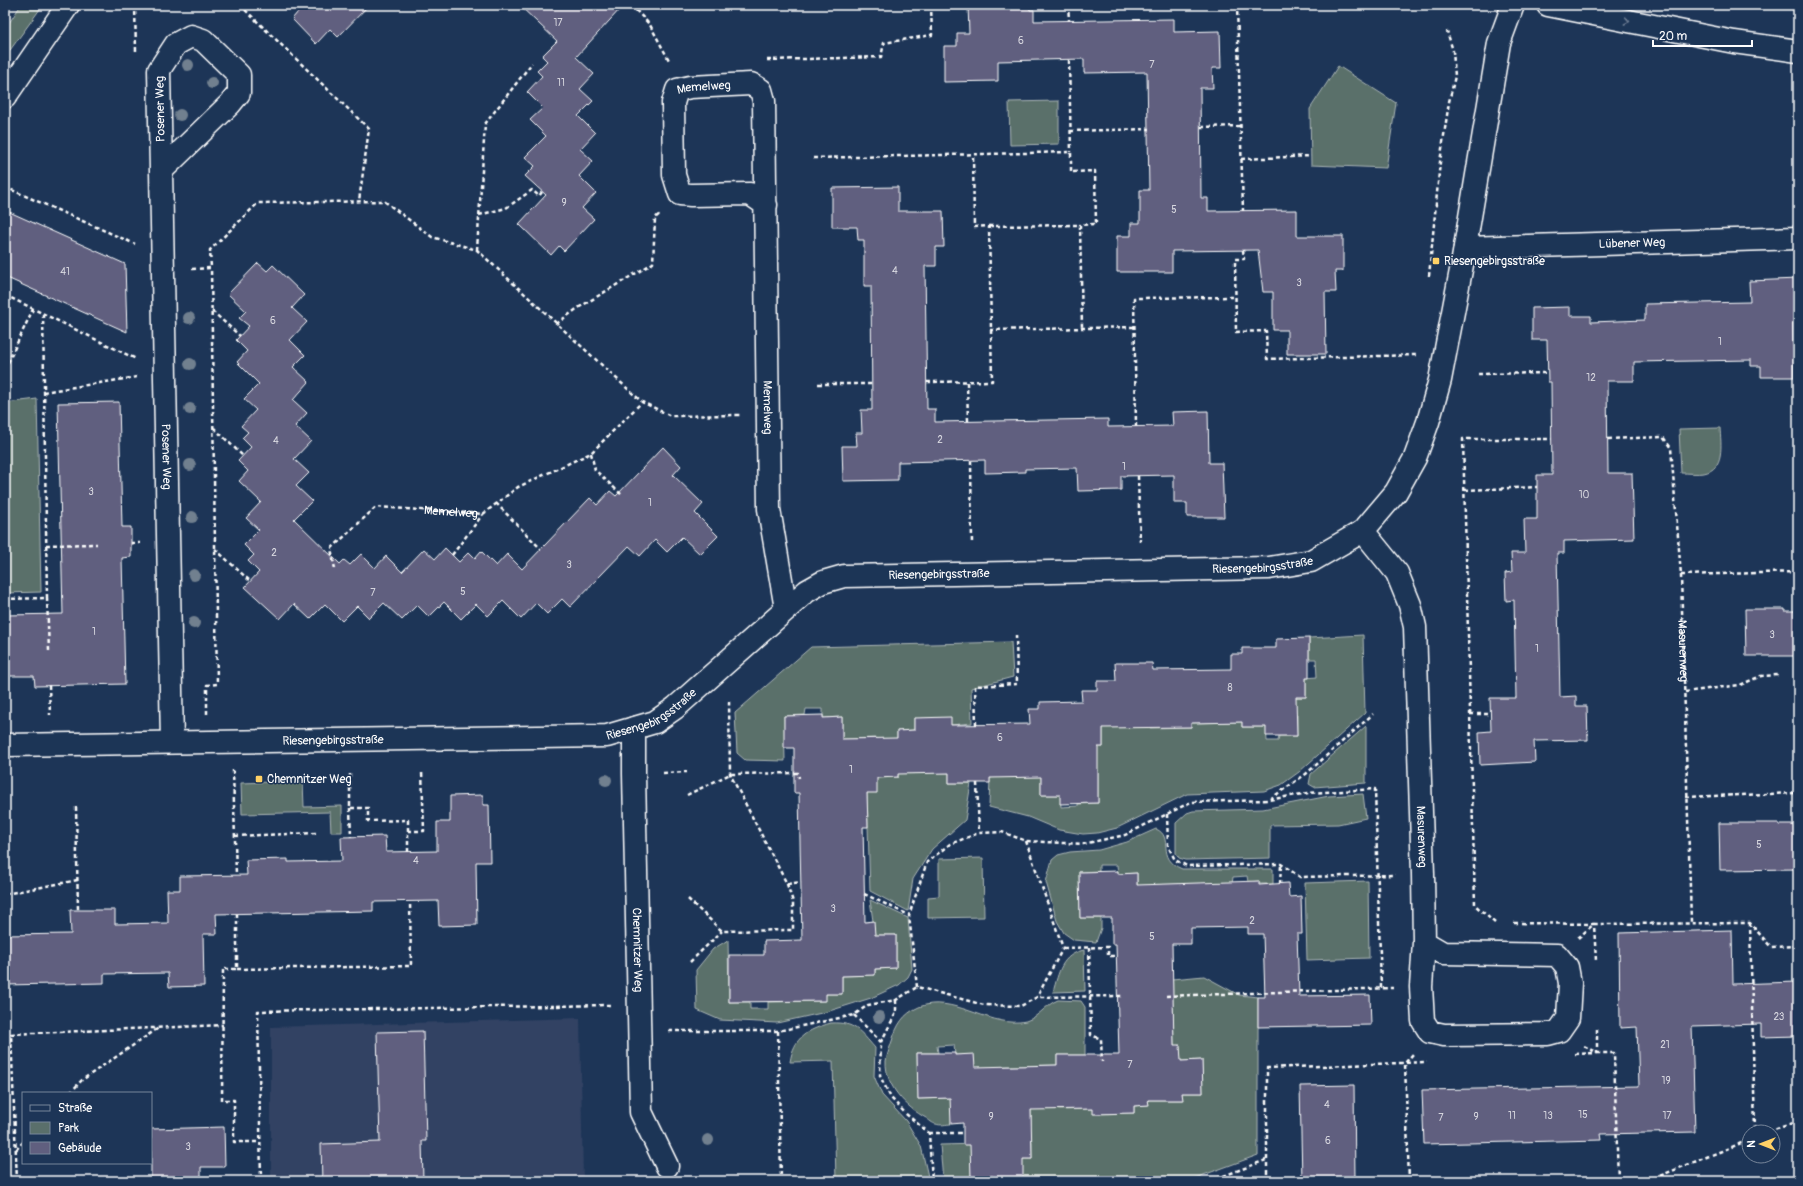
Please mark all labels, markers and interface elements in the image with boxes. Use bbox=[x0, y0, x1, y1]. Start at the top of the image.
one-way arrow bbox=[1624, 16, 1630, 24]
house number: 17 bbox=[553, 17, 563, 29]
scale bar bbox=[1653, 22, 1752, 48]
text: 20 m bbox=[1659, 29, 1688, 44]
house number: 6 bbox=[1018, 35, 1024, 47]
house number: 7 bbox=[1149, 59, 1155, 71]
street label: Posener Weg bbox=[152, 76, 169, 142]
house number: 11 bbox=[557, 77, 565, 89]
street label: Memelweg bbox=[675, 78, 731, 98]
house number: 9 bbox=[561, 197, 567, 209]
house number: 5 bbox=[1171, 204, 1177, 216]
street label: Lübener Weg bbox=[1599, 235, 1665, 252]
place label: Riesengebirgsstraße bbox=[1444, 254, 1545, 269]
marker: Riesengebirgsstraße bbox=[1431, 256, 1441, 266]
house number: 4 bbox=[892, 265, 898, 277]
house number: 41 bbox=[60, 266, 70, 278]
house number: 3 bbox=[1296, 277, 1302, 289]
house number: 6 bbox=[270, 315, 276, 327]
house number: 1 bbox=[1718, 336, 1722, 348]
house number: 12 bbox=[1586, 372, 1596, 384]
street label: Memelweg bbox=[759, 380, 775, 435]
street label: Posener Weg bbox=[158, 423, 174, 490]
house number: 2 bbox=[937, 434, 943, 446]
house number: 4 bbox=[273, 435, 279, 447]
house number: 1 bbox=[1122, 461, 1126, 473]
house number: 3 bbox=[88, 486, 94, 498]
house number: 10 bbox=[1579, 489, 1590, 501]
house number: 1 bbox=[648, 497, 652, 509]
street label: Memelweg bbox=[423, 503, 478, 522]
house number: 2 bbox=[271, 547, 277, 559]
street label: Riesengebirgsstraße bbox=[1212, 554, 1314, 577]
house number: 3 bbox=[566, 559, 572, 571]
street label: Riesengebirgsstraße bbox=[888, 566, 990, 583]
house number: 5 bbox=[460, 586, 466, 598]
house number: 7 bbox=[370, 587, 376, 599]
street label: Masurenweg bbox=[1674, 620, 1691, 682]
house number: 1 bbox=[92, 626, 96, 638]
house number: 3 bbox=[1769, 629, 1775, 641]
house number: 1 bbox=[1535, 643, 1539, 655]
house number: 8 bbox=[1227, 682, 1233, 694]
street label: Riesengebirgsstraße bbox=[604, 685, 700, 744]
street label: Riesengebirgsstraße bbox=[282, 732, 384, 749]
house number: 6 bbox=[997, 732, 1003, 744]
house number: 1 bbox=[849, 764, 853, 776]
place label: Chemnitzer Weg bbox=[267, 772, 352, 787]
marker: Chemnitzer Weg bbox=[254, 774, 264, 784]
street label: Masurenweg bbox=[1413, 806, 1430, 868]
house number: 5 bbox=[1756, 839, 1762, 851]
house number: 4 bbox=[413, 855, 419, 867]
house number: 3 bbox=[830, 903, 836, 915]
street label: Chemnitzer Weg bbox=[629, 908, 646, 992]
house number: 2 bbox=[1249, 915, 1255, 927]
house number: 5 bbox=[1149, 931, 1155, 943]
house number: 23 bbox=[1774, 1011, 1785, 1023]
house number: 21 bbox=[1660, 1039, 1670, 1051]
house number: 7 bbox=[1127, 1059, 1133, 1071]
house number: 19 bbox=[1661, 1075, 1671, 1087]
legend bbox=[22, 1092, 152, 1164]
house number: 4 bbox=[1324, 1099, 1330, 1111]
text: Straße bbox=[58, 1101, 92, 1116]
house number: 15 bbox=[1578, 1109, 1588, 1121]
house number: 11 bbox=[1508, 1110, 1516, 1122]
house number: 13 bbox=[1543, 1110, 1553, 1122]
house number: 17 bbox=[1662, 1110, 1672, 1122]
house number: 9 bbox=[988, 1111, 994, 1123]
house number: 9 bbox=[1473, 1111, 1479, 1123]
house number: 7 bbox=[1438, 1112, 1444, 1124]
text: Park bbox=[58, 1121, 79, 1136]
north arrow bbox=[1741, 1124, 1781, 1164]
house number: 6 bbox=[1325, 1135, 1331, 1147]
text: N bbox=[1745, 1140, 1758, 1148]
text: Gebäude bbox=[58, 1141, 102, 1156]
house number: 3 bbox=[185, 1141, 191, 1153]

